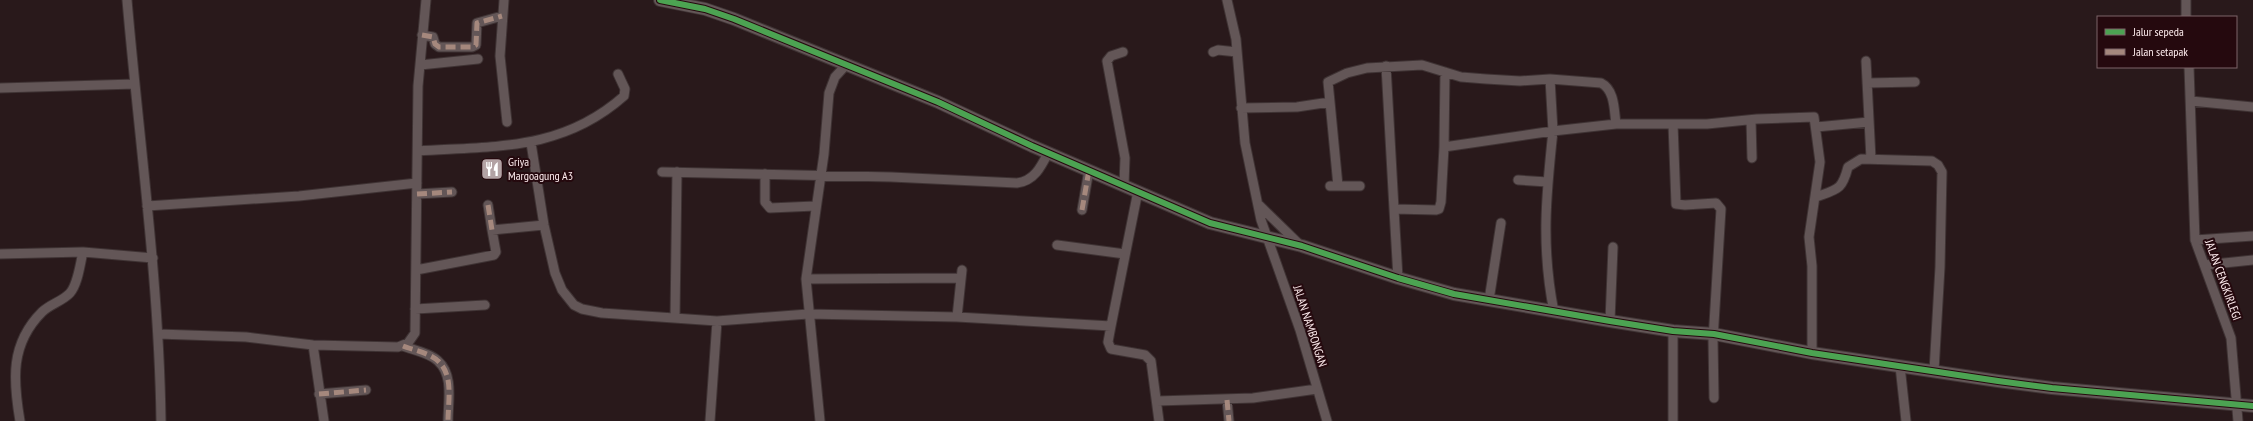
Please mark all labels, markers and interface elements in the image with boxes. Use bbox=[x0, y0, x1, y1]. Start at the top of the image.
legend bbox=[2097, 16, 2237, 68]
text: Jalur sepeda bbox=[2132, 24, 2184, 39]
text: Jalan setapak bbox=[2132, 44, 2188, 59]
place label: Griya Margoagung A3 bbox=[508, 154, 573, 183]
restaurant icon: Griya Margoagung A3 bbox=[479, 156, 505, 182]
street label: JALAN CENGKIRLEGI bbox=[2202, 237, 2245, 322]
street label: JALAN NAMBONGAN bbox=[1290, 282, 1331, 368]

